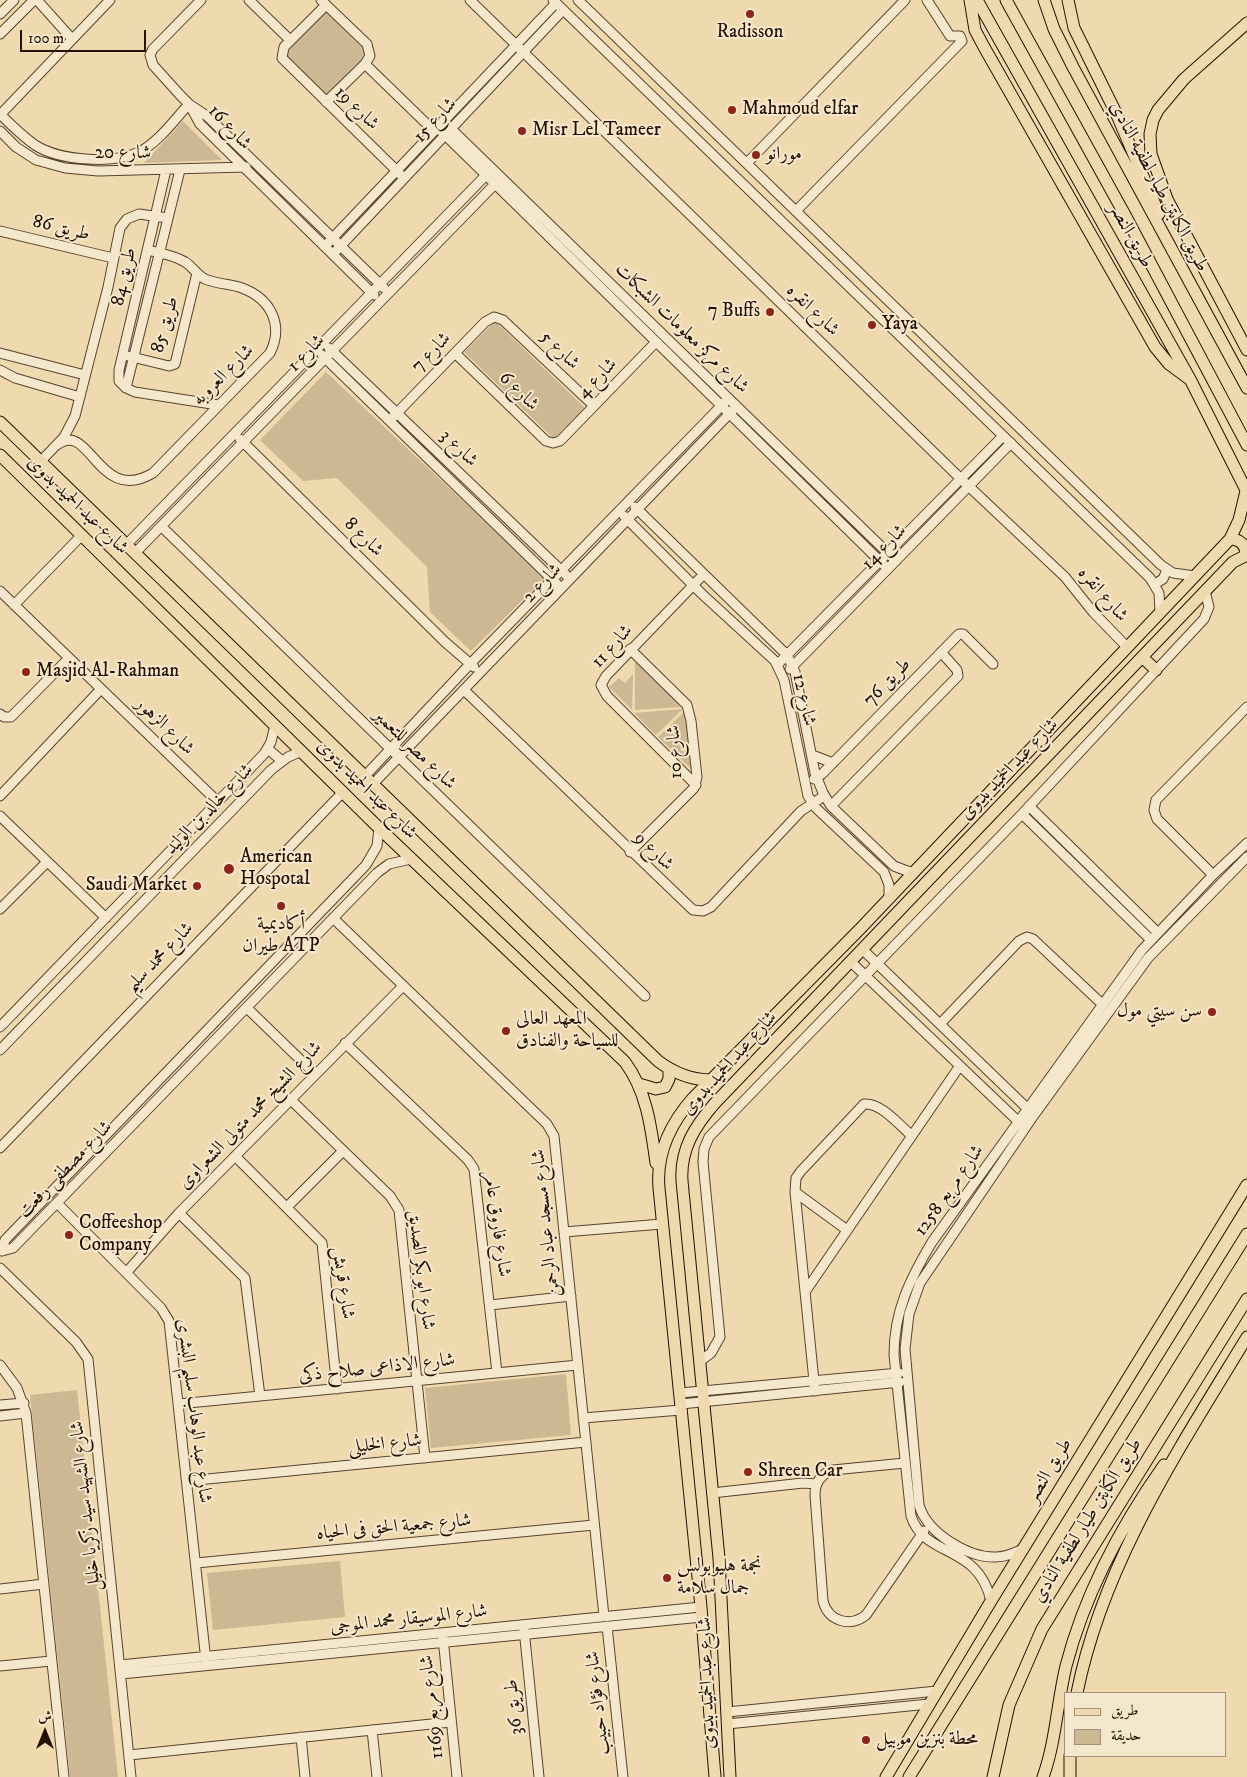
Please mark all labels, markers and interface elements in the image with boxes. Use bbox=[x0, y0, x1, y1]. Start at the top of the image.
marker: Radisson bbox=[744, 8, 756, 20]
scale bar bbox=[22, 20, 149, 52]
place label: Radisson bbox=[717, 22, 783, 44]
text: 100 m bbox=[28, 29, 64, 48]
street label: شارع 19 bbox=[329, 82, 383, 136]
street label: شارع 15 bbox=[409, 94, 463, 148]
street label: طريق الكابتن طيار لطفية النادي bbox=[1103, 98, 1213, 276]
place label: Mahmoud elfar bbox=[742, 99, 858, 121]
street label: شارع 16 bbox=[202, 101, 256, 155]
marker: Mahmoud elfar bbox=[726, 104, 738, 116]
place label: Misr Lel Tameer bbox=[532, 120, 661, 142]
marker: Misr Lel Tameer bbox=[516, 125, 528, 137]
street label: شارع 20 bbox=[95, 143, 151, 165]
place label: مورانو bbox=[766, 144, 802, 166]
marker: مورانو bbox=[750, 149, 762, 161]
street label: طريق النصر bbox=[1103, 199, 1157, 273]
street label: طريق 86 bbox=[30, 211, 92, 247]
street label: طريق 84 bbox=[107, 246, 143, 308]
street label: شارع مركز معلومات الشبكات bbox=[609, 259, 753, 399]
street label: شارع انقره bbox=[781, 280, 843, 342]
street label: طريق 85 bbox=[147, 294, 185, 356]
place label: 7 Buffs bbox=[708, 301, 760, 323]
marker: 7 Buffs bbox=[764, 306, 776, 318]
place label: Yaya bbox=[882, 314, 918, 336]
marker: Yaya bbox=[866, 319, 878, 331]
street label: شارع 5 bbox=[534, 327, 584, 375]
street label: شارع 7 bbox=[407, 328, 457, 378]
street label: شارع 1 bbox=[284, 330, 330, 378]
street label: شارع العروبه bbox=[188, 340, 260, 412]
street label: شارع 4 bbox=[573, 354, 623, 404]
street label: شارع 6 bbox=[493, 367, 543, 417]
street label: شارع 3 bbox=[434, 425, 482, 473]
street label: شارع عبد الحميد بدوى bbox=[21, 452, 133, 560]
street label: شارع 8 bbox=[338, 513, 388, 563]
street label: شارع 14 bbox=[858, 520, 912, 576]
street label: شارع 2 bbox=[519, 559, 567, 609]
street label: شارع انقره bbox=[1072, 563, 1132, 627]
street label: شارع 11 bbox=[587, 620, 639, 674]
street label: طريق 76 bbox=[859, 654, 917, 712]
place label: Masjid Al-Rahman bbox=[36, 661, 179, 683]
marker: Masjid Al-Rahman bbox=[20, 666, 32, 678]
street label: شارع 12 bbox=[786, 671, 820, 729]
street label: شارع الزهور bbox=[130, 693, 198, 761]
street label: شارع مصر للتعمير bbox=[368, 705, 460, 795]
street label: شارع عبد الحميد بدوى bbox=[956, 714, 1064, 826]
street label: شارع 10 bbox=[663, 724, 689, 780]
street label: شارع عبد الحميد بدوى bbox=[311, 735, 421, 845]
street label: شارع خالد بن الوليد bbox=[161, 760, 259, 860]
street label: شارع 9 bbox=[628, 828, 678, 876]
place label: American Hospotal bbox=[240, 847, 312, 891]
marker: American Hospotal bbox=[222, 862, 236, 876]
place label: Saudi Market bbox=[86, 875, 187, 897]
marker: Saudi Market bbox=[191, 880, 203, 892]
marker: أكاديمية طيران ATP bbox=[275, 900, 287, 912]
place label: أكاديمية طيران ATP bbox=[242, 914, 320, 958]
street label: شارع محمد سليم bbox=[121, 918, 199, 998]
place label: سن سيتي مول bbox=[1117, 1001, 1202, 1023]
marker: سن سيتي مول bbox=[1206, 1006, 1218, 1018]
street label: شارع عبد الحميد بدوى bbox=[677, 1007, 783, 1121]
place label: المعهد العالى للسياحة والفنادق bbox=[516, 1009, 619, 1053]
marker: المعهد العالى للسياحة والفنادق bbox=[500, 1025, 512, 1037]
street label: شارع الشيخ محمد متولى الشعراوى bbox=[174, 1037, 328, 1195]
street label: شارع مصطفى رفعت bbox=[14, 1116, 118, 1224]
street label: شارع مربع 1258 bbox=[910, 1141, 990, 1241]
street label: شارع مسجد عباد الرحمن bbox=[528, 1148, 566, 1298]
street label: شارع فاروق عامر bbox=[477, 1170, 515, 1278]
street label: شارع ابو بكر الصديق bbox=[401, 1209, 439, 1331]
place label: Coffeeshop Company bbox=[79, 1213, 162, 1257]
marker: Coffeeshop Company bbox=[63, 1229, 75, 1241]
street label: شارع قريش bbox=[326, 1245, 358, 1321]
street label: شارع عبد الوهاب سليم البشرى bbox=[170, 1317, 216, 1505]
street label: شارع الاذاعى صلاح ذكى bbox=[298, 1349, 456, 1389]
street label: شارع الشهيد سيد زكريا خليل bbox=[67, 1420, 107, 1592]
street label: شارع الخليلى bbox=[347, 1430, 423, 1460]
street label: طريق الكابتن طيار لطفية النادي bbox=[1028, 1434, 1148, 1608]
street label: طريق النصر bbox=[1022, 1435, 1078, 1507]
place label: Shreen Car bbox=[758, 1461, 843, 1483]
marker: Shreen Car bbox=[742, 1466, 754, 1478]
street label: شارع جمعية الحق فى الحياه bbox=[316, 1510, 472, 1546]
place label: نجمة هليوبولس جمال سلامة bbox=[677, 1556, 762, 1600]
marker: نجمة هليوبولس جمال سلامة bbox=[661, 1572, 673, 1584]
street label: شارع الموسيقار محمد الموجى bbox=[329, 1600, 489, 1640]
street label: شارع عبد الحميد بدوى bbox=[694, 1616, 722, 1750]
street label: شارع فؤاد حبيب bbox=[582, 1650, 616, 1756]
street label: شارع مربع 1169 bbox=[416, 1654, 450, 1760]
street label: طريق 36 bbox=[501, 1678, 529, 1736]
legend bbox=[1064, 1692, 1227, 1757]
text: طريق bbox=[1111, 1701, 1138, 1720]
north arrow bbox=[20, 1707, 70, 1757]
text: ش bbox=[38, 1708, 52, 1726]
text: حديقة bbox=[1111, 1726, 1141, 1745]
place label: محطة بنزين موبيل bbox=[876, 1729, 978, 1751]
marker: محطة بنزين موبيل bbox=[860, 1734, 872, 1746]

